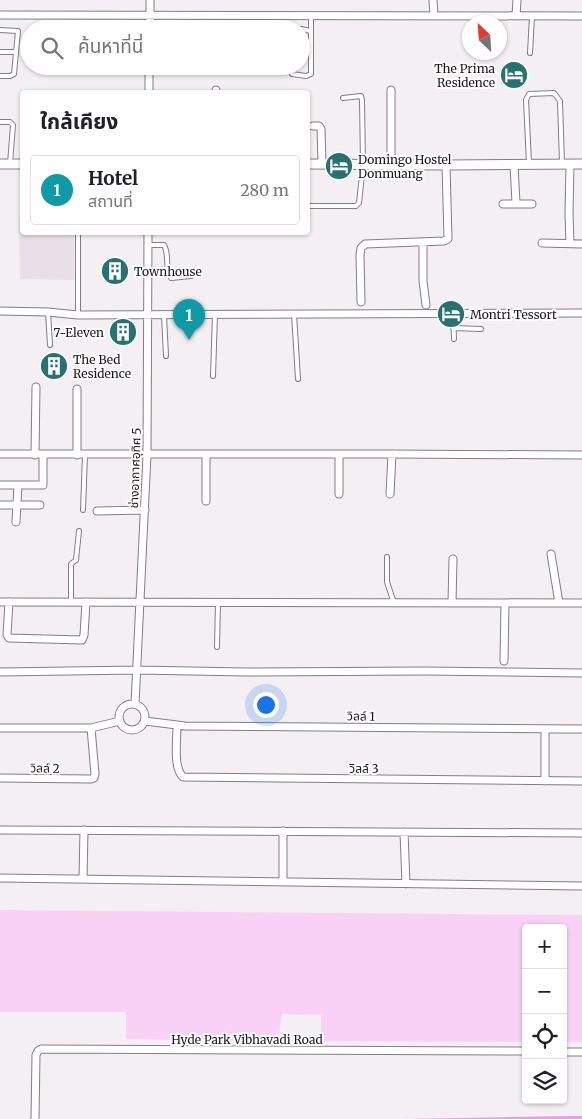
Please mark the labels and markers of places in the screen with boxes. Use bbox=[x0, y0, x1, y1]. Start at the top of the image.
hotel icon: The Prima Residence bbox=[499, 60, 529, 90]
place label: The Prima Residence bbox=[434, 61, 496, 90]
hotel icon: Domingo Hostel Donmuang bbox=[324, 151, 354, 181]
place label: Domingo Hostel Donmuang bbox=[358, 152, 452, 181]
building icon: Townhouse bbox=[100, 256, 130, 286]
place label: Townhouse bbox=[134, 264, 202, 279]
pin: 1 bbox=[173, 299, 205, 340]
hotel icon: Montri Tessort bbox=[436, 299, 466, 329]
place label: Montri Tessort bbox=[470, 307, 557, 322]
building icon: 7-Eleven bbox=[108, 317, 138, 347]
place label: 7-Eleven bbox=[54, 325, 104, 340]
building icon: The Bed Residence bbox=[39, 351, 69, 381]
place label: The Bed Residence bbox=[73, 352, 131, 381]

